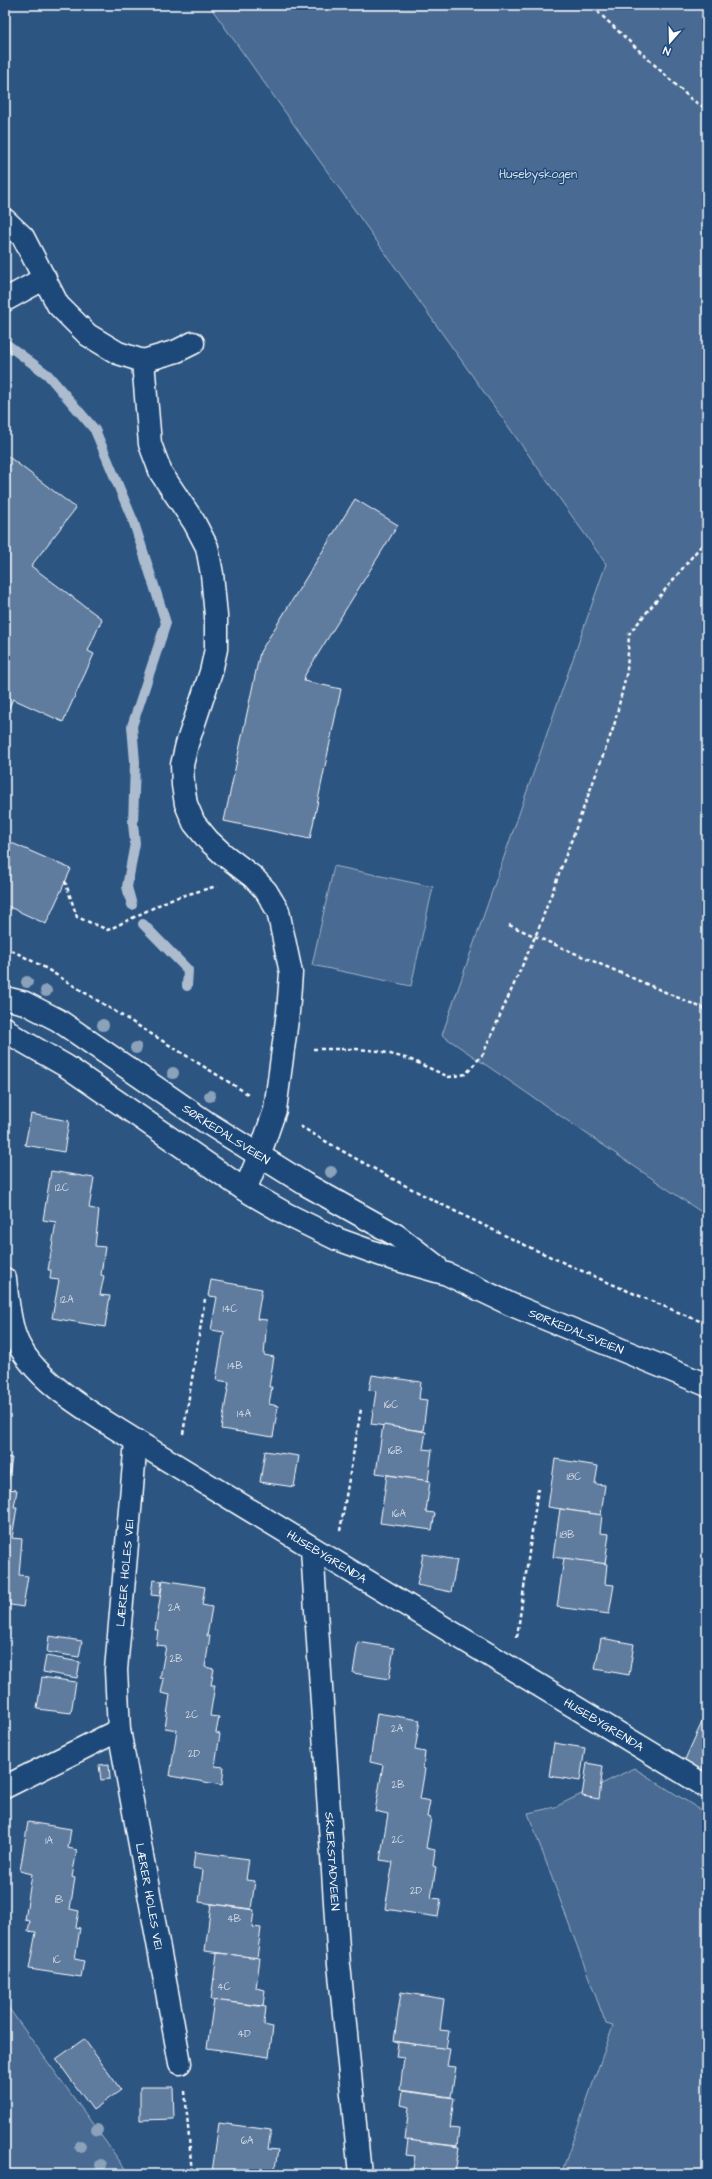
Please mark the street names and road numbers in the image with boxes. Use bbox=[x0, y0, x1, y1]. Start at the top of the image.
street label: SØRKEDALSVEIEN bbox=[179, 1100, 274, 1169]
street label: SØRKEDALSVEIEN bbox=[526, 1305, 626, 1359]
street label: LÆRER HOLES VEI bbox=[112, 1519, 139, 1627]
street label: HUSEBYGRENDA bbox=[283, 1526, 370, 1588]
street label: HUSEBYGRENDA bbox=[560, 1694, 647, 1756]
street label: SKJERSTADVEIEN bbox=[320, 1812, 344, 1912]
street label: LÆRER HOLES VEI bbox=[131, 1842, 167, 1951]

